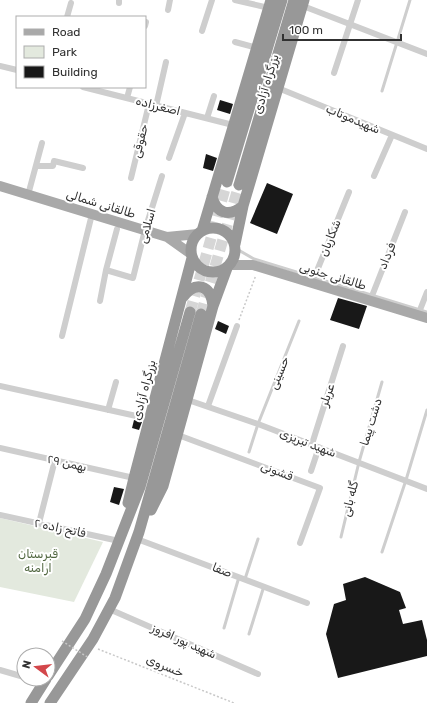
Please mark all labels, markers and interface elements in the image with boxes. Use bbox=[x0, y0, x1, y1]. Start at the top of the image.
legend bbox=[16, 16, 146, 88]
scale bar bbox=[283, 16, 401, 42]
text: 100 m bbox=[289, 23, 323, 37]
text: Road bbox=[52, 25, 80, 39]
text: Park bbox=[52, 45, 78, 59]
street label: بزرگراه آزادی bbox=[250, 52, 283, 116]
text: Building bbox=[52, 65, 98, 79]
street label: اصغرزاده bbox=[134, 94, 182, 119]
street label: شهیدموتاب bbox=[323, 101, 382, 138]
street label: حقوقی bbox=[129, 123, 152, 160]
street label: طالقانی شمالی bbox=[64, 187, 137, 222]
street label: اسلامی bbox=[135, 207, 160, 245]
street label: شکاریان bbox=[316, 217, 345, 259]
street label: فرداد bbox=[375, 240, 400, 272]
street label: طالقانی جنوبی bbox=[298, 259, 368, 294]
street label: حسینی bbox=[266, 354, 293, 392]
street label: بزرگراه آزادی bbox=[129, 358, 160, 422]
street label: عربلر bbox=[316, 381, 338, 409]
street label: دشت پیما bbox=[357, 396, 386, 448]
street label: شهید تبریزی bbox=[277, 426, 338, 461]
street label: ۲۹ بهمن bbox=[46, 452, 88, 474]
street label: قشونی bbox=[259, 458, 295, 485]
street label: گله بانی bbox=[339, 479, 362, 519]
street label: فاتح زاده ۲ bbox=[32, 516, 87, 542]
park label: قبرستان ارامنه bbox=[18, 547, 58, 576]
street label: صفا bbox=[210, 560, 234, 580]
street label: شهید پور افروز bbox=[148, 620, 219, 662]
north arrow bbox=[16, 647, 56, 687]
street label: خسروی bbox=[144, 652, 186, 681]
text: N bbox=[20, 659, 34, 670]

